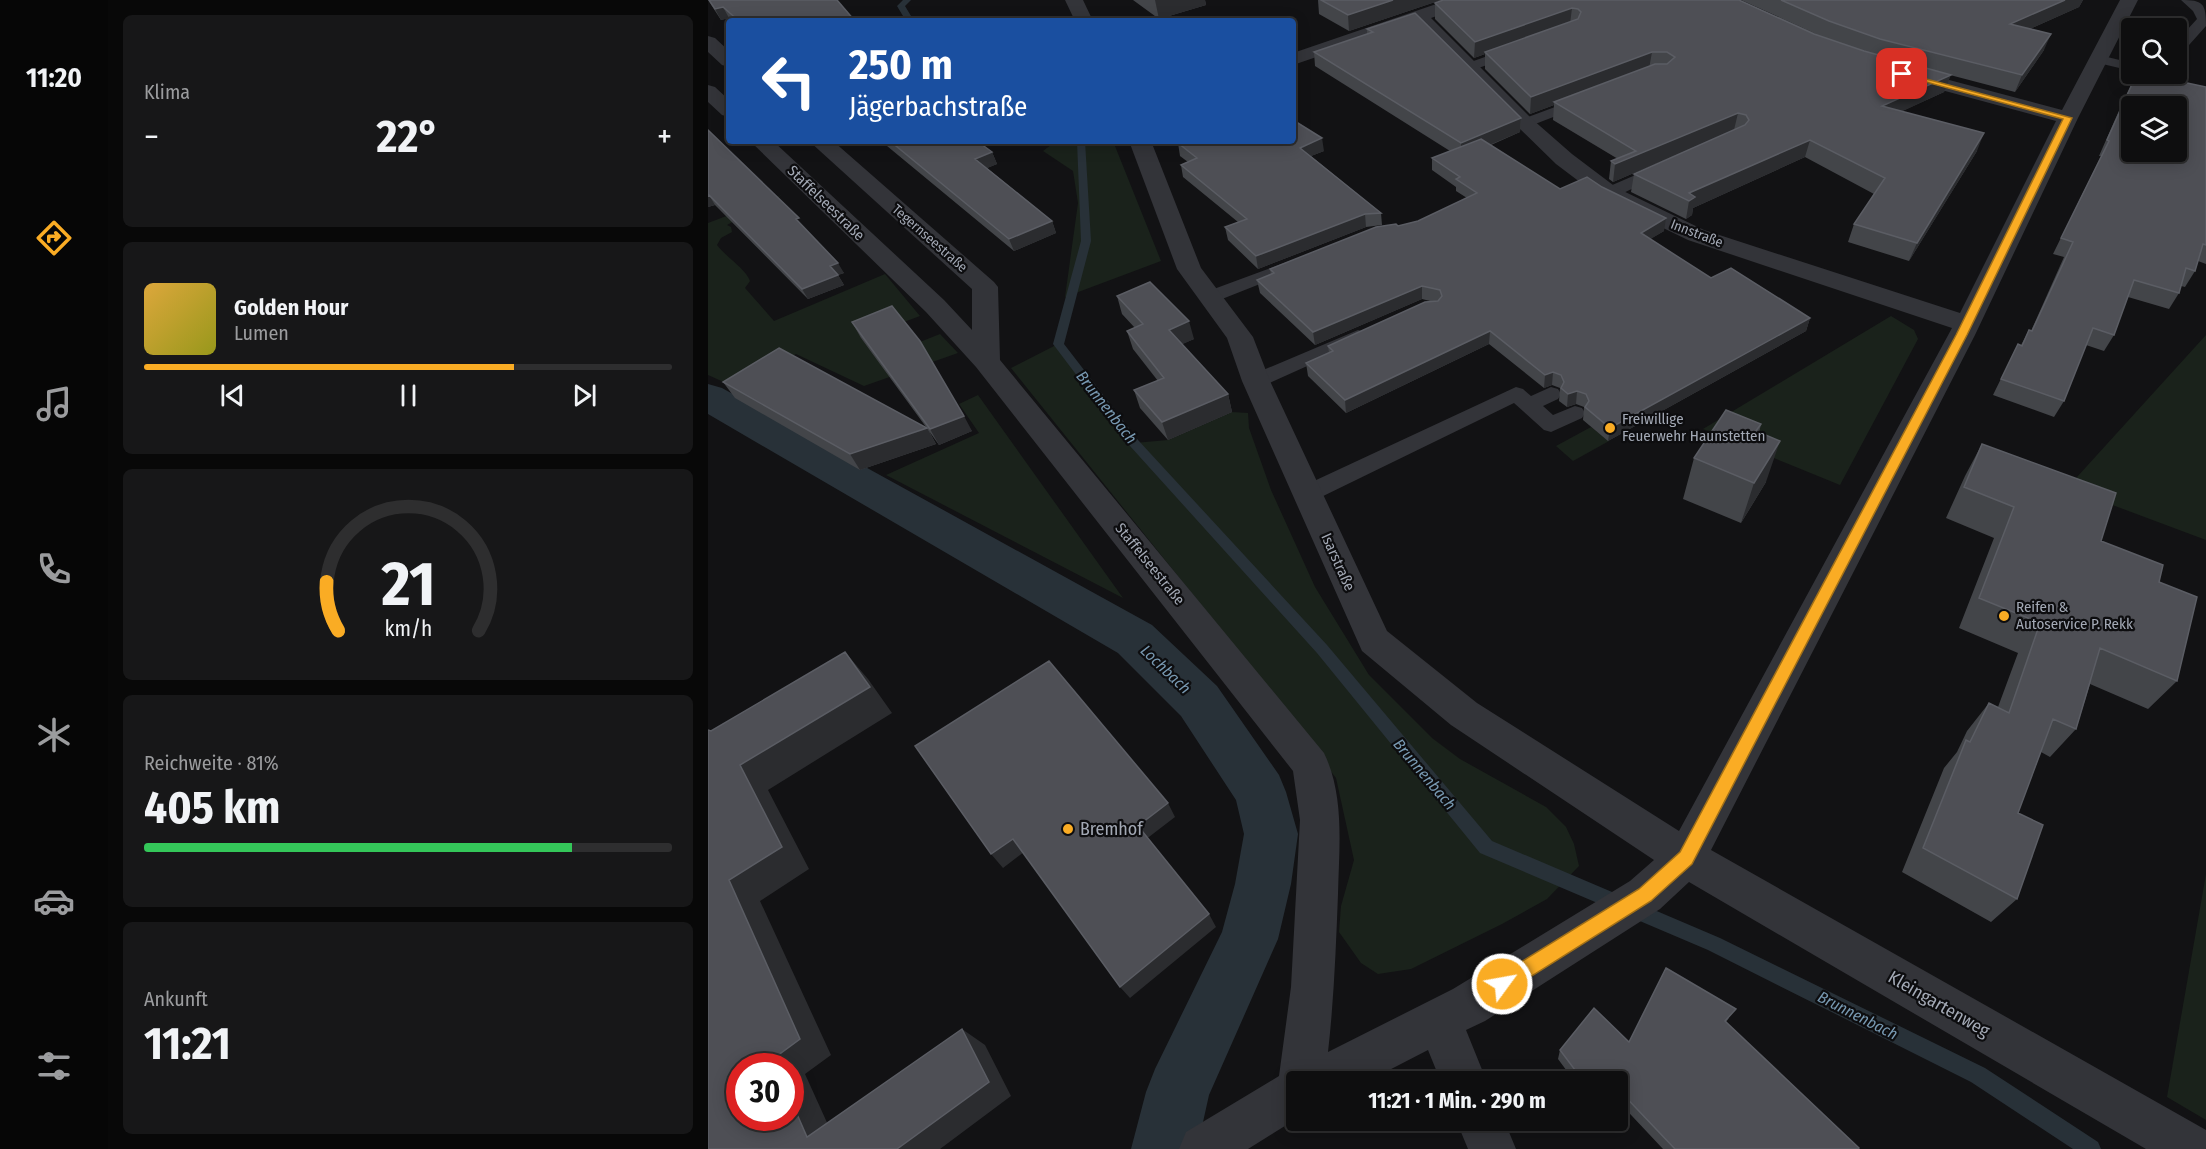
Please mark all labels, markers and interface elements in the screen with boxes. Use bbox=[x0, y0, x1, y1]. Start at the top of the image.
map controls bbox=[2121, 18, 2187, 162]
button: search bbox=[2121, 18, 2187, 84]
text: 250 m bbox=[849, 40, 953, 90]
icon: left bbox=[750, 42, 828, 120]
pin bbox=[1876, 48, 1927, 99]
icon: arrive bbox=[1885, 57, 1918, 90]
text: 11:20 bbox=[26, 62, 82, 94]
text: Klima bbox=[144, 80, 190, 104]
text: Jägerbachstraße bbox=[849, 91, 1027, 123]
button: layers bbox=[2121, 96, 2187, 162]
text: 22° bbox=[377, 110, 439, 164]
text: − bbox=[144, 117, 159, 157]
text: + bbox=[657, 117, 672, 157]
street label: Staffelseestraße bbox=[784, 162, 868, 244]
street label: Tegernseestraße bbox=[889, 201, 971, 276]
street label: Innstraße bbox=[1668, 216, 1725, 251]
icon: directions bbox=[33, 217, 75, 259]
text: Golden Hour bbox=[234, 294, 348, 321]
text: Lumen bbox=[234, 321, 289, 345]
water label: Brunnenbach bbox=[1072, 367, 1141, 448]
icon: previous bbox=[216, 379, 249, 412]
icon: pause bbox=[392, 379, 425, 412]
icon: next bbox=[568, 379, 601, 412]
icon: music bbox=[33, 383, 75, 425]
place label: Freiwillige Feuerwehr Haunstetten bbox=[1622, 410, 1765, 445]
marker: Freiwillige Feuerwehr Haunstetten bbox=[1603, 421, 1617, 435]
street label: Staffelseestraße bbox=[1112, 519, 1188, 609]
street label: Isarstraße bbox=[1317, 530, 1359, 594]
icon: phone bbox=[33, 548, 75, 590]
text: 21 bbox=[380, 548, 435, 623]
place label: Reifen & Autoservice P. Rekk bbox=[2016, 598, 2133, 633]
marker: Reifen & Autoservice P. Rekk bbox=[1997, 609, 2011, 623]
text: km/h bbox=[384, 617, 432, 643]
water label: Lochbach bbox=[1137, 641, 1195, 698]
icon: climate bbox=[33, 714, 75, 756]
water label: Brunnenbach bbox=[1389, 735, 1460, 814]
text: Reichweite · 81% bbox=[144, 751, 279, 775]
text: 405 km bbox=[144, 781, 280, 835]
place label: Bremhof bbox=[1080, 818, 1144, 840]
marker: Bremhof bbox=[1061, 822, 1075, 836]
icon: car bbox=[33, 880, 75, 922]
position arrow bbox=[1470, 952, 1534, 1016]
street label: Kleingartenweg bbox=[1884, 966, 1994, 1042]
text: Ankunft bbox=[144, 987, 208, 1011]
water label: Brunnenbach bbox=[1815, 987, 1901, 1044]
text: 11:21 bbox=[144, 1017, 231, 1071]
icon: filters bbox=[33, 1045, 75, 1087]
speed limit sign: 30 bbox=[726, 1053, 804, 1131]
text: 11:21 · 1 Min. · 290 m bbox=[1368, 1087, 1546, 1114]

